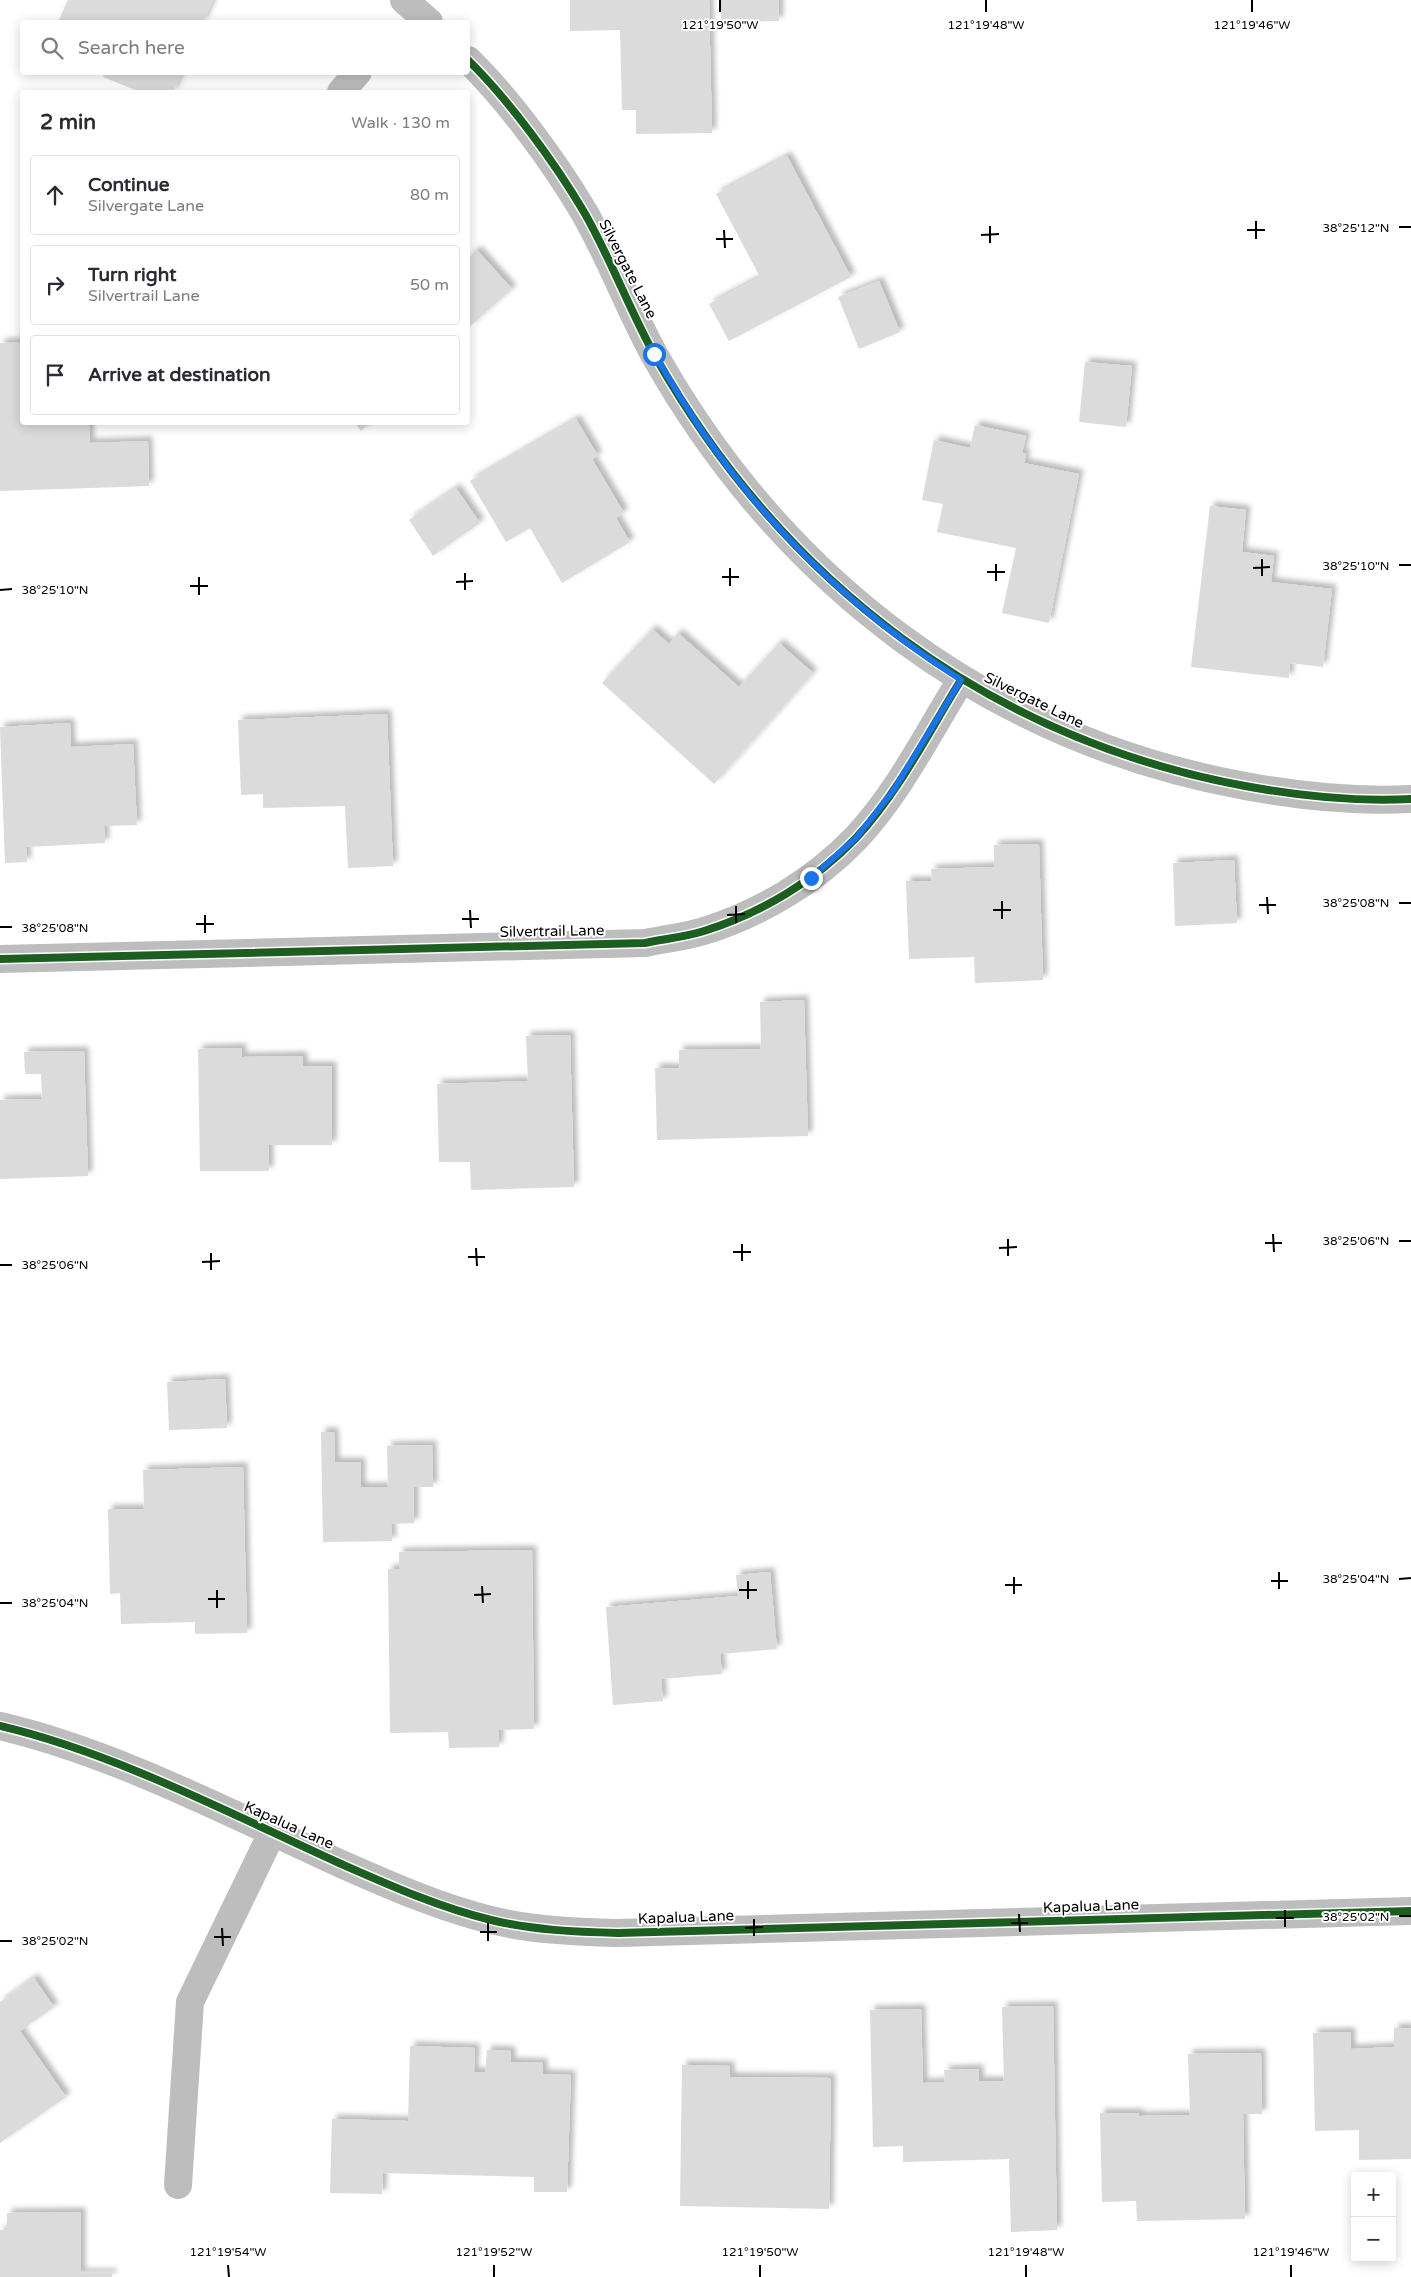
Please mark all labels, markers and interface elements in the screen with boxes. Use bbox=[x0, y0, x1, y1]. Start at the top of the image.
text: 121°19'50"W bbox=[681, 18, 759, 32]
text: 121°19'48"W bbox=[947, 18, 1025, 32]
text: 121°19'46"W bbox=[1213, 18, 1291, 32]
search box bbox=[20, 20, 470, 75]
icon: search bbox=[38, 34, 66, 62]
text: Search here bbox=[78, 37, 185, 59]
text: 2 min bbox=[40, 110, 96, 135]
text: Walk · 130 m bbox=[351, 113, 450, 133]
text: Continue bbox=[88, 174, 170, 196]
icon: ahead bbox=[41, 181, 69, 209]
text: 80 m bbox=[410, 185, 449, 205]
text: Silvergate Lane bbox=[88, 196, 204, 216]
street label: Silvergate Lane bbox=[595, 216, 661, 322]
text: 38°25'12"N bbox=[1323, 221, 1390, 235]
text: Turn right bbox=[88, 264, 176, 286]
icon: right bbox=[41, 271, 69, 299]
text: 50 m bbox=[410, 275, 449, 295]
text: Silvertrail Lane bbox=[88, 286, 200, 306]
route start bbox=[643, 343, 666, 366]
icon: arrive bbox=[41, 361, 69, 389]
text: Arrive at destination bbox=[88, 364, 271, 386]
text: 38°25'10"N bbox=[1323, 559, 1390, 573]
text: 38°25'10"N bbox=[22, 583, 89, 597]
street label: Silvergate Lane bbox=[981, 668, 1087, 732]
route end bbox=[800, 867, 823, 890]
text: 38°25'08"N bbox=[1323, 896, 1390, 910]
text: 38°25'08"N bbox=[22, 921, 89, 935]
street label: Silvertrail Lane bbox=[500, 921, 604, 941]
text: 38°25'06"N bbox=[1323, 1234, 1390, 1248]
text: 38°25'06"N bbox=[22, 1258, 89, 1272]
text: 38°25'04"N bbox=[1323, 1572, 1390, 1586]
text: 38°25'04"N bbox=[22, 1596, 89, 1610]
street label: Kapalua Lane bbox=[241, 1797, 337, 1853]
street label: Kapalua Lane bbox=[1043, 1895, 1139, 1917]
street label: Kapalua Lane bbox=[638, 1906, 734, 1928]
text: 38°25'02"N bbox=[1323, 1910, 1390, 1924]
text: 38°25'02"N bbox=[22, 1934, 89, 1948]
map controls bbox=[1351, 2172, 1396, 2262]
button: + bbox=[1351, 2172, 1396, 2217]
button: − bbox=[1351, 2217, 1396, 2262]
text: 121°19'54"W bbox=[189, 2245, 267, 2259]
text: 121°19'52"W bbox=[455, 2245, 533, 2259]
text: 121°19'50"W bbox=[721, 2245, 799, 2259]
text: 121°19'48"W bbox=[987, 2245, 1065, 2259]
text: 121°19'46"W bbox=[1252, 2245, 1330, 2259]

